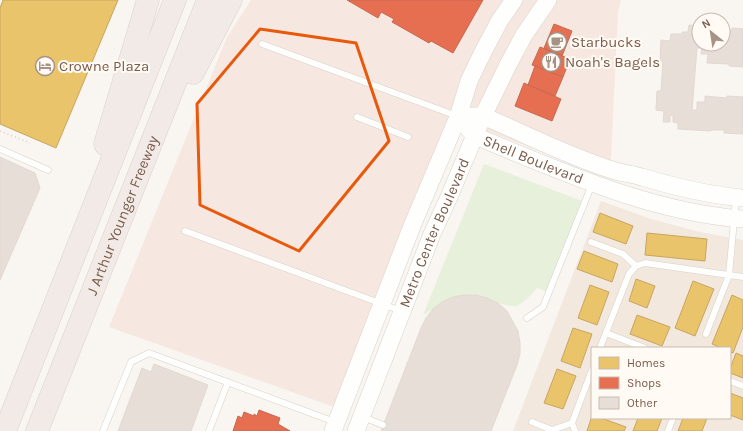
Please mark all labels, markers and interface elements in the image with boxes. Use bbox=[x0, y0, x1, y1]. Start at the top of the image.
north arrow bbox=[691, 12, 731, 52]
text: N bbox=[700, 16, 713, 31]
cafe icon: Starbucks bbox=[546, 31, 568, 53]
place label: Starbucks bbox=[571, 33, 641, 51]
restaurant icon: Noah's Bagels bbox=[540, 51, 562, 73]
place label: Noah's Bagels bbox=[565, 53, 660, 71]
hotel icon: Crowne Plaza bbox=[34, 55, 56, 77]
place label: Crowne Plaza bbox=[59, 57, 149, 75]
street label: Shell Boulevard bbox=[480, 131, 586, 188]
street label: J Arthur Younger Freeway bbox=[83, 133, 162, 298]
street label: Metro Center Boulevard bbox=[395, 155, 473, 310]
legend bbox=[591, 347, 731, 419]
text: Homes bbox=[627, 356, 665, 370]
text: Shops bbox=[627, 376, 661, 390]
text: Other bbox=[627, 396, 658, 410]

